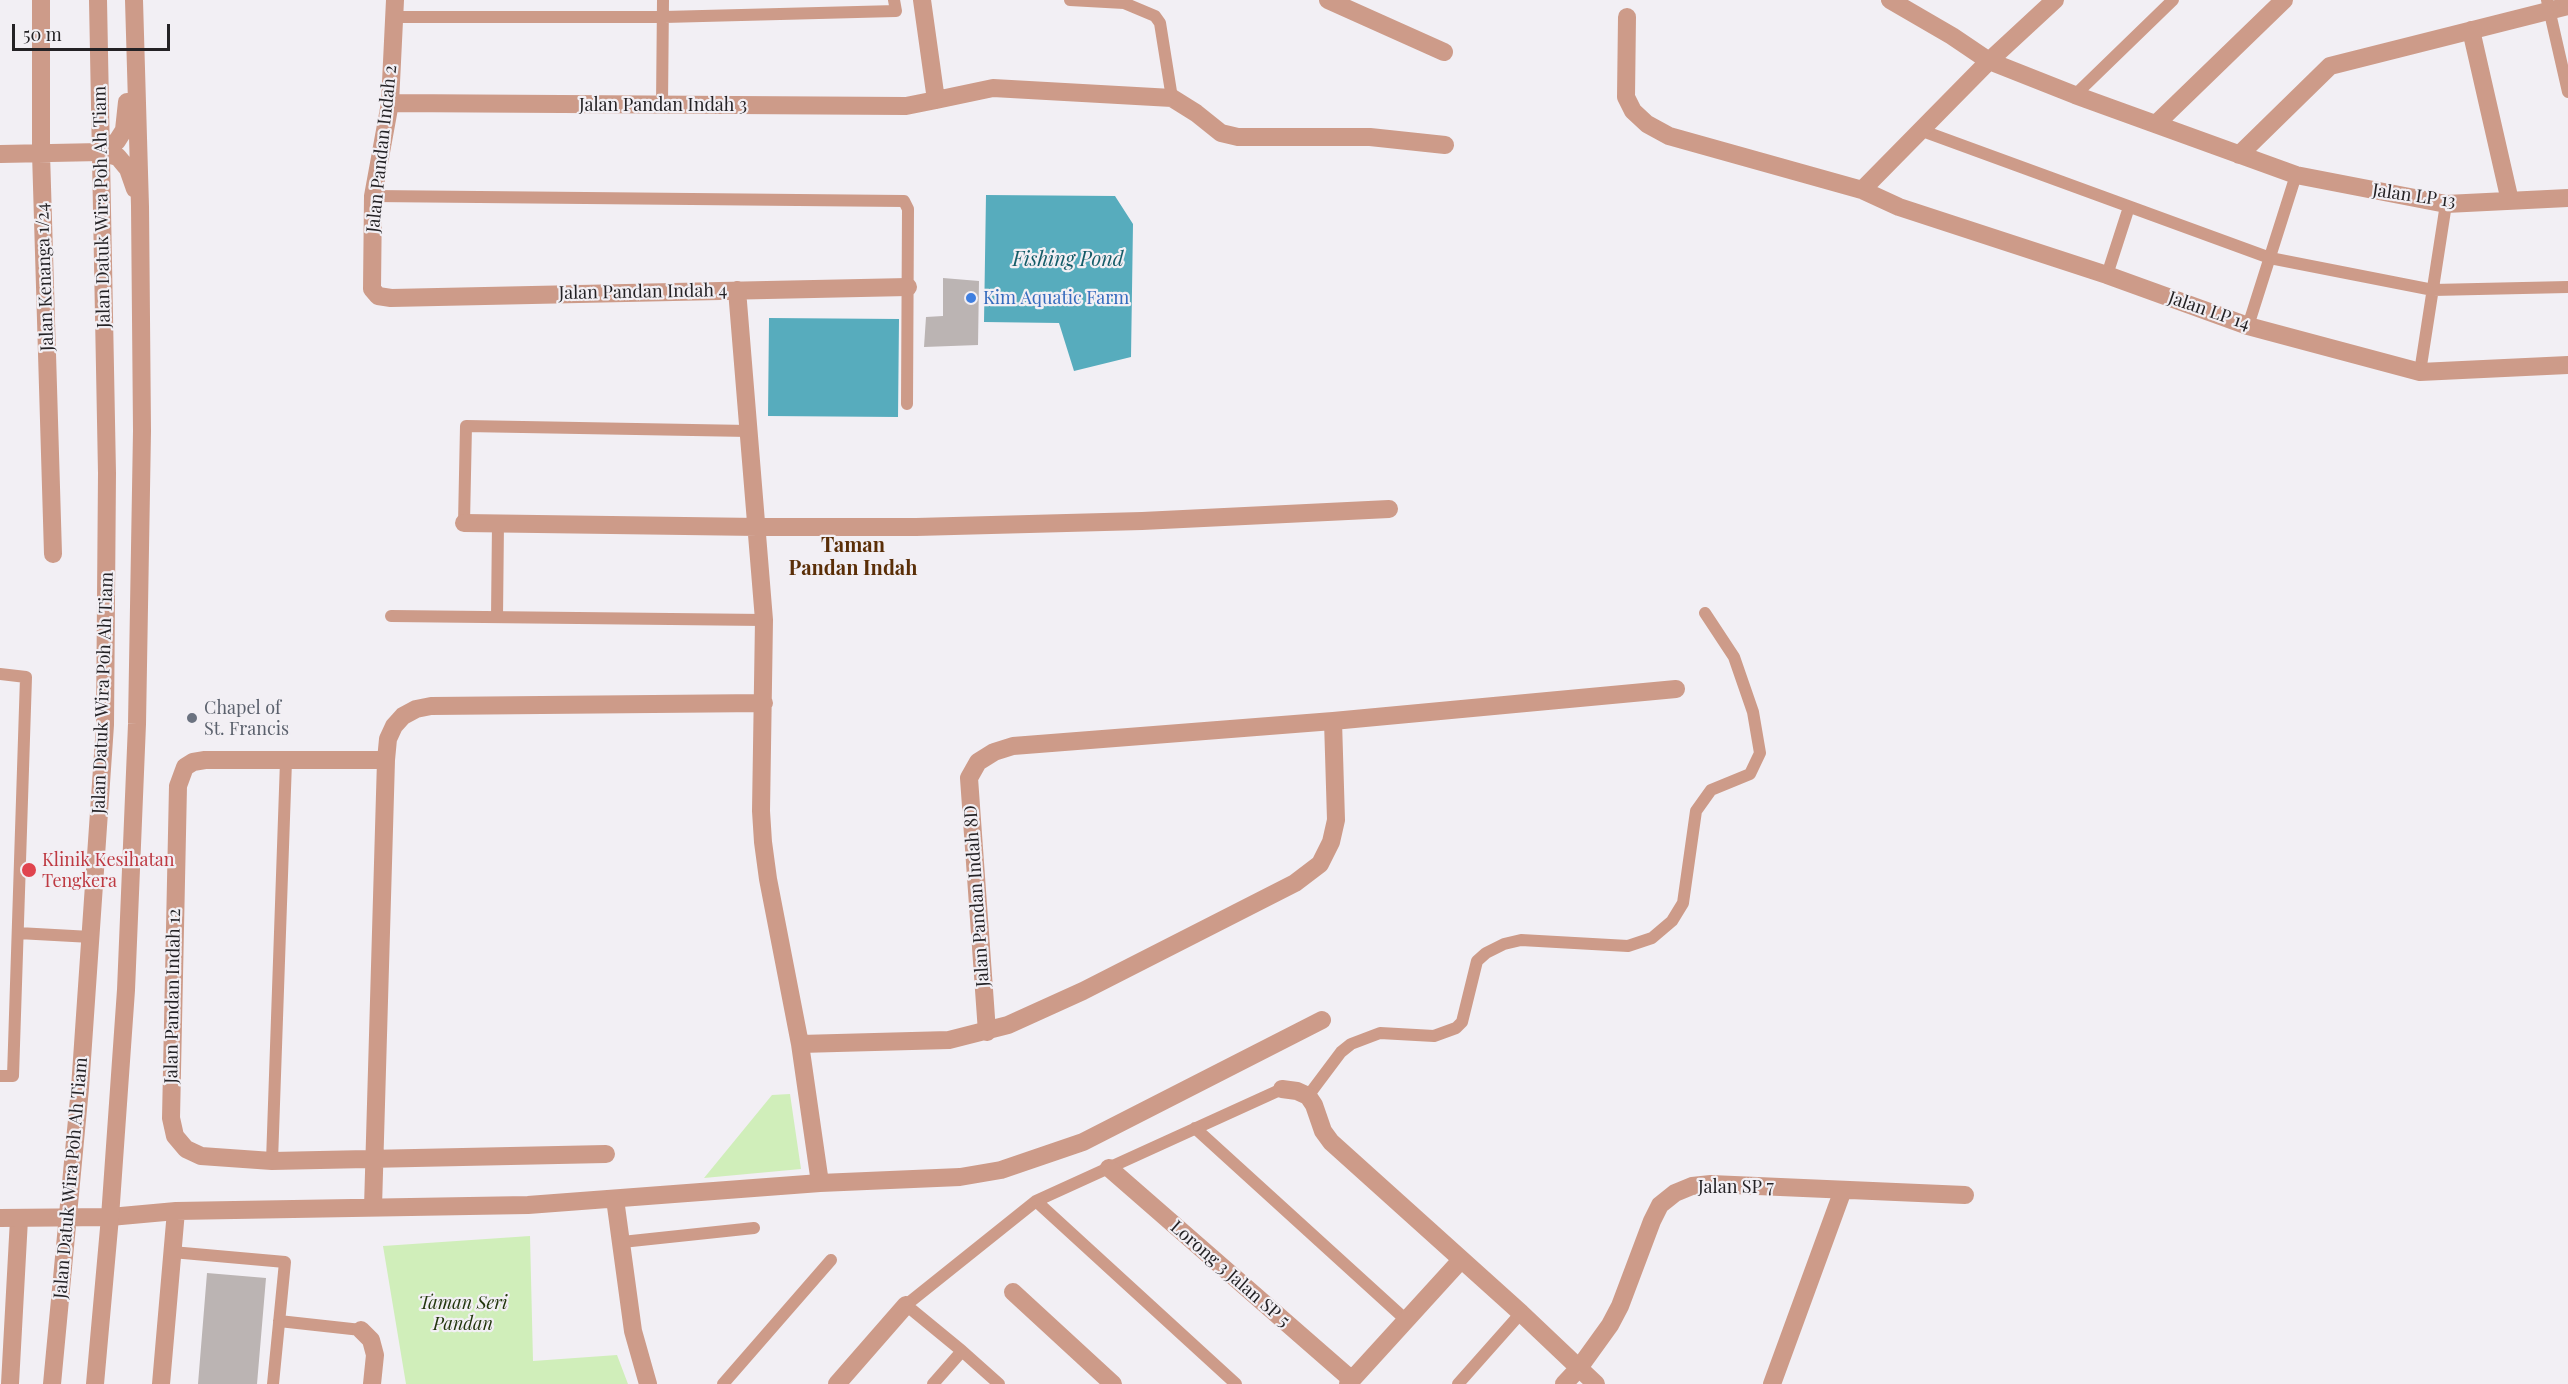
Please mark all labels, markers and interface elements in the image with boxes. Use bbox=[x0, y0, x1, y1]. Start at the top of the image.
scale bar bbox=[15, 12, 172, 50]
text: 50 m bbox=[23, 22, 62, 46]
street label: Jalan Pandan Indah 2 bbox=[362, 64, 402, 234]
street label: Jalan Datuk Wira Poh Ah Tiam bbox=[89, 86, 115, 328]
street label: Jalan Pandan Indah 3 bbox=[579, 94, 747, 116]
street label: Jalan LP 13 bbox=[2371, 179, 2457, 213]
street label: Jalan Kenanga 1/24 bbox=[32, 203, 58, 351]
water label: Fishing Pond bbox=[1012, 248, 1124, 272]
street label: Jalan Pandan Indah 4 bbox=[558, 280, 728, 304]
place label: Kim Aquatic Farm bbox=[983, 287, 1129, 309]
street label: Jalan LP 14 bbox=[2165, 287, 2253, 335]
marker: Kim Aquatic Farm bbox=[964, 291, 978, 305]
district label: Taman Pandan Indah bbox=[789, 534, 917, 581]
street label: Jalan Datuk Wira Poh Ah Tiam bbox=[88, 572, 118, 814]
place label: Chapel of St. Francis bbox=[204, 697, 289, 740]
marker: Chapel of St. Francis bbox=[185, 711, 199, 725]
street label: Jalan Pandan Indah 8D bbox=[960, 804, 994, 988]
place label: Klinik Kesihatan Tengkera bbox=[42, 849, 174, 892]
marker: Klinik Kesihatan Tengkera bbox=[20, 861, 38, 879]
street label: Jalan Pandan Indah 12 bbox=[161, 908, 185, 1084]
street label: Jalan Datuk Wira Poh Ah Tiam bbox=[50, 1056, 92, 1300]
street label: Jalan SP 7 bbox=[1698, 1176, 1774, 1198]
street label: Lorong 3 Jalan SP 5 bbox=[1166, 1216, 1294, 1332]
park label: Taman Seri Pandan bbox=[419, 1292, 507, 1334]

